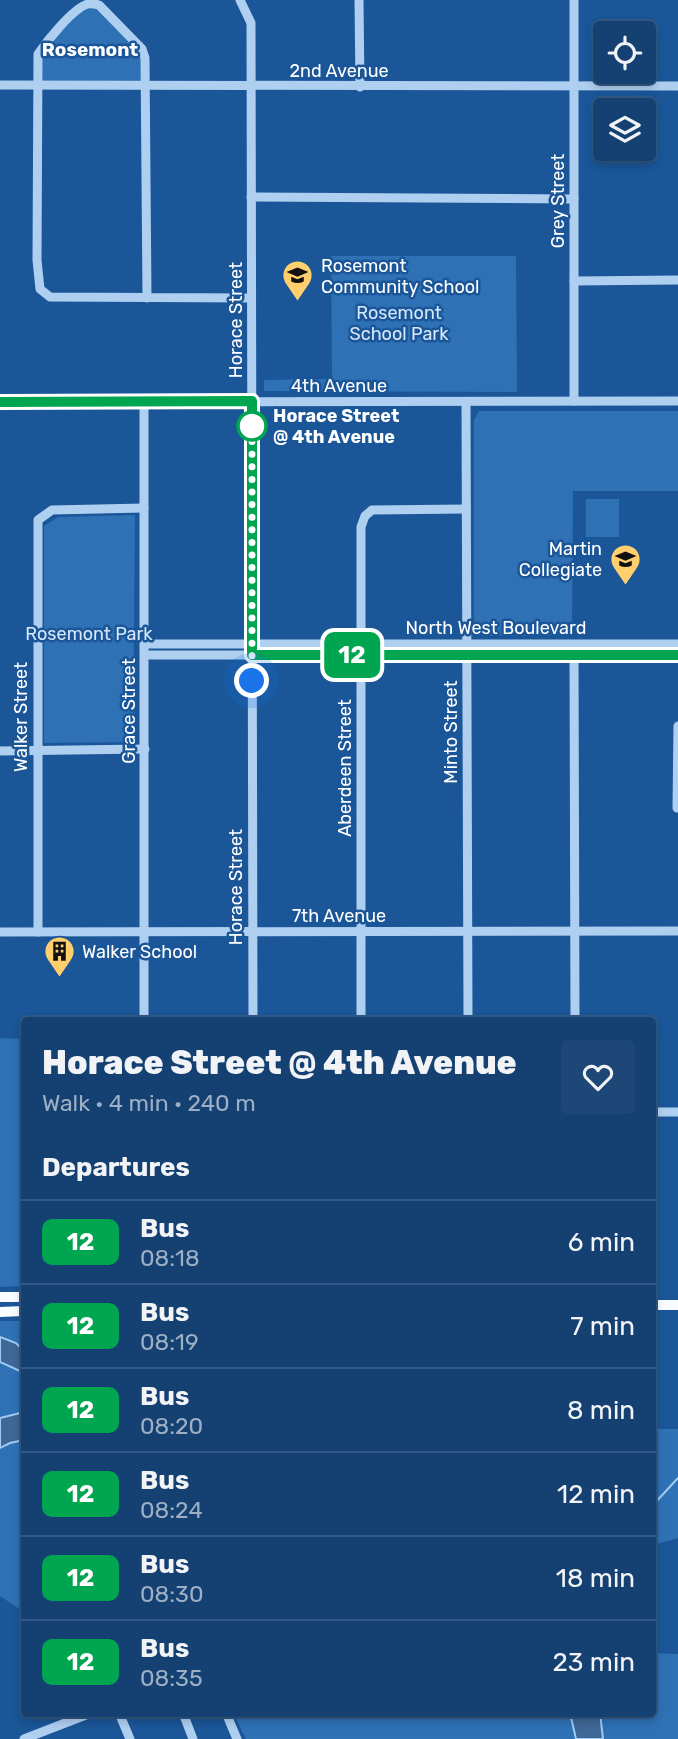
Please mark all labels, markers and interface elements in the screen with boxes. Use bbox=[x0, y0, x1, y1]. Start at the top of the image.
map controls bbox=[593, 21, 656, 161]
button: locate bbox=[593, 21, 656, 84]
district label: Rosemont bbox=[42, 38, 138, 61]
street label: 2nd Avenue bbox=[289, 60, 389, 82]
button: layers bbox=[593, 98, 656, 161]
street label: Grey Street bbox=[547, 154, 569, 248]
place label: Rosemont Community School bbox=[321, 255, 479, 298]
school or university icon: Rosemont Community School bbox=[281, 259, 315, 303]
street label: Horace Street bbox=[225, 262, 247, 378]
park label: Rosemont School Park bbox=[350, 302, 449, 345]
street label: 4th Avenue bbox=[291, 375, 387, 397]
place label: Horace Street @ 4th Avenue bbox=[273, 405, 399, 448]
marker: Horace Street @ 4th Avenue bbox=[237, 411, 267, 441]
place label: Martin Collegiate bbox=[519, 538, 602, 581]
school or university icon: Martin Collegiate bbox=[608, 542, 642, 586]
street label: North West Boulevard bbox=[406, 617, 586, 639]
park label: Rosemont Park bbox=[25, 623, 153, 645]
line badge: 12 bbox=[320, 632, 384, 678]
text: 12 bbox=[338, 641, 366, 669]
street label: Grace Street bbox=[118, 658, 140, 764]
street label: Walker Street bbox=[10, 662, 32, 772]
your location bbox=[234, 663, 269, 698]
street label: Minto Street bbox=[440, 680, 462, 784]
street label: Aberdeen Street bbox=[334, 699, 356, 837]
street label: Horace Street bbox=[225, 829, 247, 945]
street label: 7th Avenue bbox=[292, 905, 386, 927]
building icon: Walker School bbox=[42, 935, 76, 979]
place label: Walker School bbox=[82, 941, 197, 963]
button: heart bbox=[561, 1040, 635, 1114]
text: Horace Street @ 4th Avenue bbox=[42, 1043, 517, 1082]
text: Walk · 4 min · 240 m bbox=[42, 1089, 256, 1117]
text: Departures bbox=[42, 1152, 190, 1183]
text: Bus bbox=[140, 1213, 189, 1244]
text: 6 min bbox=[568, 1227, 635, 1258]
text: 12 bbox=[67, 1228, 94, 1256]
text: 08:18 bbox=[140, 1244, 200, 1272]
text: Bus bbox=[140, 1297, 189, 1328]
text: 7 min bbox=[570, 1311, 635, 1342]
text: 12 bbox=[67, 1312, 94, 1340]
text: 08:19 bbox=[140, 1328, 199, 1356]
text: Bus bbox=[140, 1381, 189, 1412]
text: 8 min bbox=[567, 1395, 635, 1426]
text: 12 bbox=[67, 1396, 94, 1424]
text: 08:20 bbox=[140, 1412, 203, 1440]
text: Bus bbox=[140, 1465, 189, 1496]
text: 12 min bbox=[557, 1479, 635, 1510]
text: 12 bbox=[67, 1480, 94, 1508]
text: 08:24 bbox=[140, 1496, 203, 1524]
text: Bus bbox=[140, 1549, 189, 1580]
text: 18 min bbox=[556, 1563, 635, 1594]
text: 12 bbox=[67, 1564, 94, 1592]
text: 08:30 bbox=[140, 1580, 204, 1608]
text: Bus bbox=[140, 1633, 189, 1664]
text: 23 min bbox=[553, 1647, 635, 1678]
text: 12 bbox=[67, 1648, 94, 1676]
text: 08:35 bbox=[140, 1664, 203, 1692]

